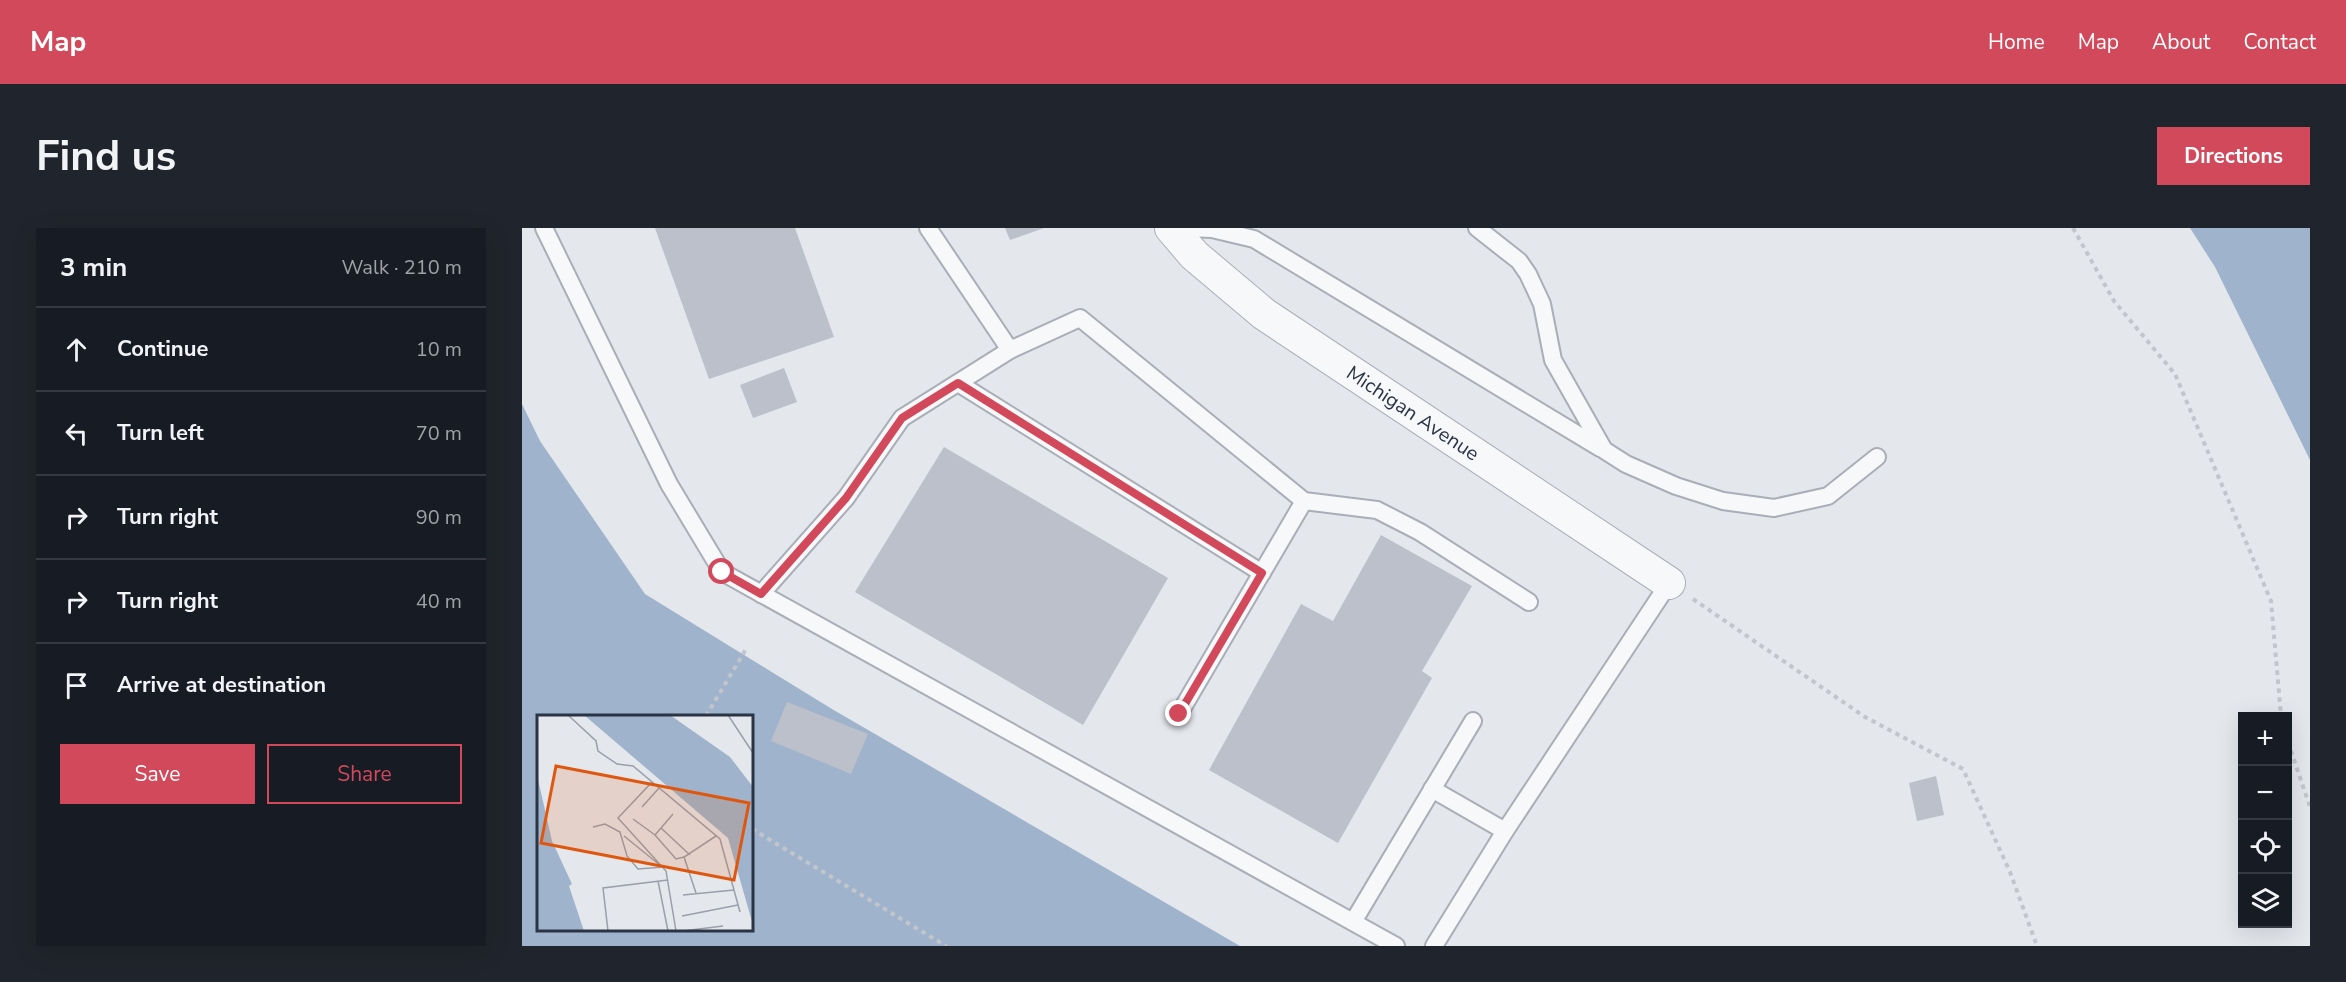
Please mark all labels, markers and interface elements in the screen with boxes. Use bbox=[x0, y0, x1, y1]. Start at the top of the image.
text: Map bbox=[30, 23, 86, 61]
text: Home bbox=[1988, 28, 2045, 56]
text: Map bbox=[2078, 28, 2119, 56]
text: About bbox=[2152, 28, 2210, 56]
text: Contact bbox=[2243, 28, 2316, 56]
button: Directions bbox=[2157, 127, 2310, 185]
text: Find us bbox=[36, 128, 176, 185]
text: 3 min bbox=[60, 250, 127, 285]
text: Walk · 210 m bbox=[342, 254, 462, 281]
icon: ahead bbox=[60, 333, 93, 366]
text: Continue bbox=[117, 334, 208, 364]
text: 10 m bbox=[416, 336, 462, 363]
street label: Michigan Avenue bbox=[1341, 360, 1484, 467]
icon: left bbox=[60, 417, 93, 450]
text: Turn left bbox=[117, 418, 204, 448]
text: 70 m bbox=[416, 420, 462, 447]
icon: right bbox=[60, 501, 93, 534]
text: Turn right bbox=[117, 502, 218, 532]
text: 90 m bbox=[416, 504, 462, 531]
route start bbox=[708, 558, 734, 584]
icon: right bbox=[60, 585, 93, 618]
text: Turn right bbox=[117, 586, 218, 616]
text: 40 m bbox=[416, 588, 462, 615]
icon: arrive bbox=[60, 669, 93, 702]
text: Arrive at destination bbox=[117, 670, 326, 700]
route end bbox=[1165, 700, 1191, 726]
map controls bbox=[2238, 712, 2292, 928]
button: + bbox=[2238, 712, 2292, 766]
inset map bbox=[537, 715, 753, 931]
button: Save bbox=[60, 744, 255, 804]
button: Share bbox=[267, 744, 462, 804]
button: − bbox=[2238, 766, 2292, 820]
button: locate bbox=[2238, 820, 2292, 874]
button: layers bbox=[2238, 874, 2292, 928]

